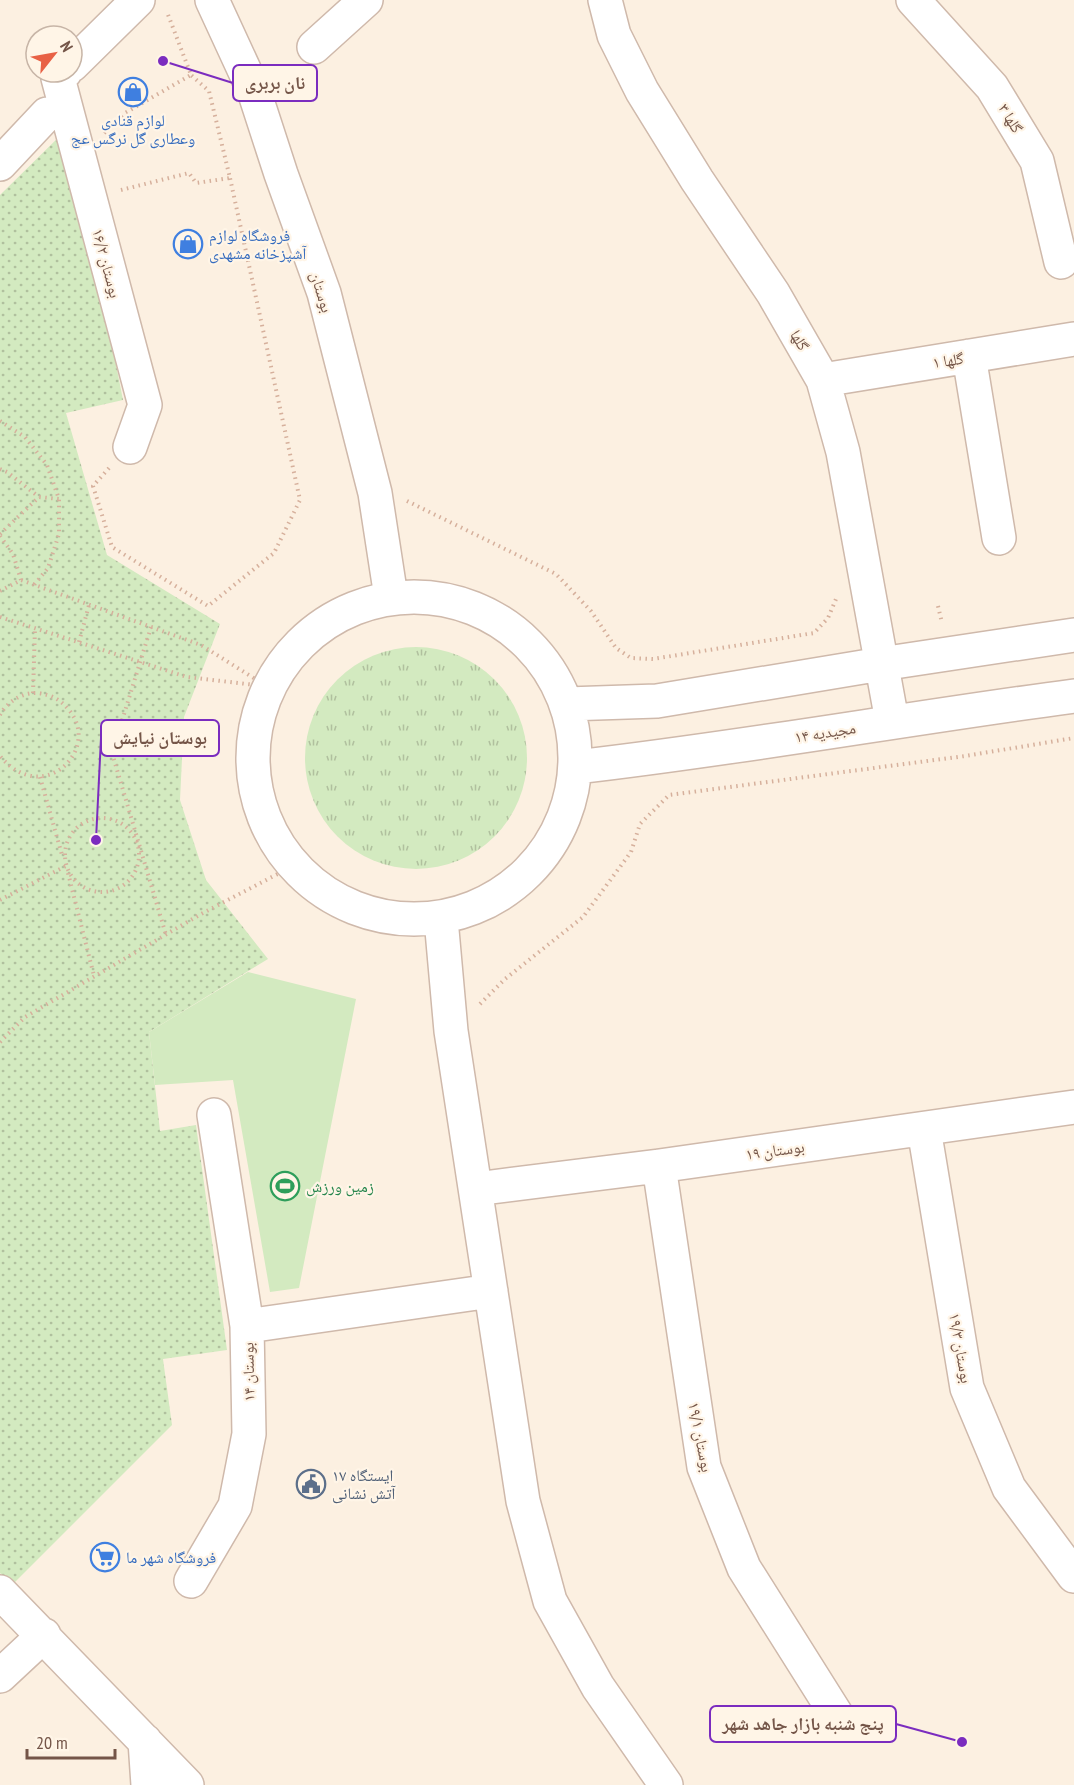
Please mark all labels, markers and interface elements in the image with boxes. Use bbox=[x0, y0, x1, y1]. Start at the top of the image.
north arrow bbox=[24, 24, 84, 84]
text: N bbox=[56, 37, 78, 55]
callout: نان بربری bbox=[233, 65, 317, 101]
text: نان بربری bbox=[245, 71, 305, 94]
shop icon: لوازم قنادی وعطاری گل نرگس عج bbox=[117, 76, 149, 108]
street label: گلها ۳ bbox=[994, 99, 1028, 137]
place label: لوازم قنادی وعطاری گل نرگس عج bbox=[71, 110, 195, 149]
place label: فروشگاه لوازم آشپزخانه مشهدی bbox=[209, 225, 307, 264]
street label: بوستان ۱۶/۲ bbox=[87, 226, 126, 300]
shop icon: فروشگاه لوازم آشپزخانه مشهدی bbox=[172, 228, 204, 260]
street label: بوستان bbox=[305, 269, 338, 315]
street label: گلها bbox=[786, 326, 814, 354]
street label: گلها ۱ bbox=[931, 348, 965, 372]
street label: مجیدیه ۱۴ bbox=[793, 717, 857, 747]
callout: بوستان نیایش bbox=[101, 720, 219, 756]
text: بوستان نیایش bbox=[113, 726, 207, 749]
street label: بوستان ۱۹ bbox=[744, 1136, 806, 1165]
sports icon: زمین ورزش bbox=[269, 1170, 301, 1202]
place label: زمین ورزش bbox=[306, 1176, 374, 1197]
street label: بوستان ۱۹/۳ bbox=[944, 1311, 977, 1385]
street label: بوستان ۱۴ bbox=[237, 1342, 260, 1402]
street label: بوستان ۱۹/۱ bbox=[683, 1400, 718, 1474]
place label: ایستگاه ۱۷ آتش نشانی bbox=[332, 1465, 396, 1504]
public building icon: ایستگاه ۱۷ آتش نشانی bbox=[295, 1468, 327, 1500]
supermarket icon: فروشگاه شهر ما bbox=[89, 1541, 121, 1573]
place label: فروشگاه شهر ما bbox=[126, 1547, 216, 1567]
callout: پنج شنبه بازار جاهد شهر bbox=[710, 1706, 896, 1742]
text: پنج شنبه بازار جاهد شهر bbox=[721, 1712, 884, 1736]
scale bar bbox=[27, 1722, 116, 1760]
text: 20 m bbox=[36, 1731, 68, 1754]

